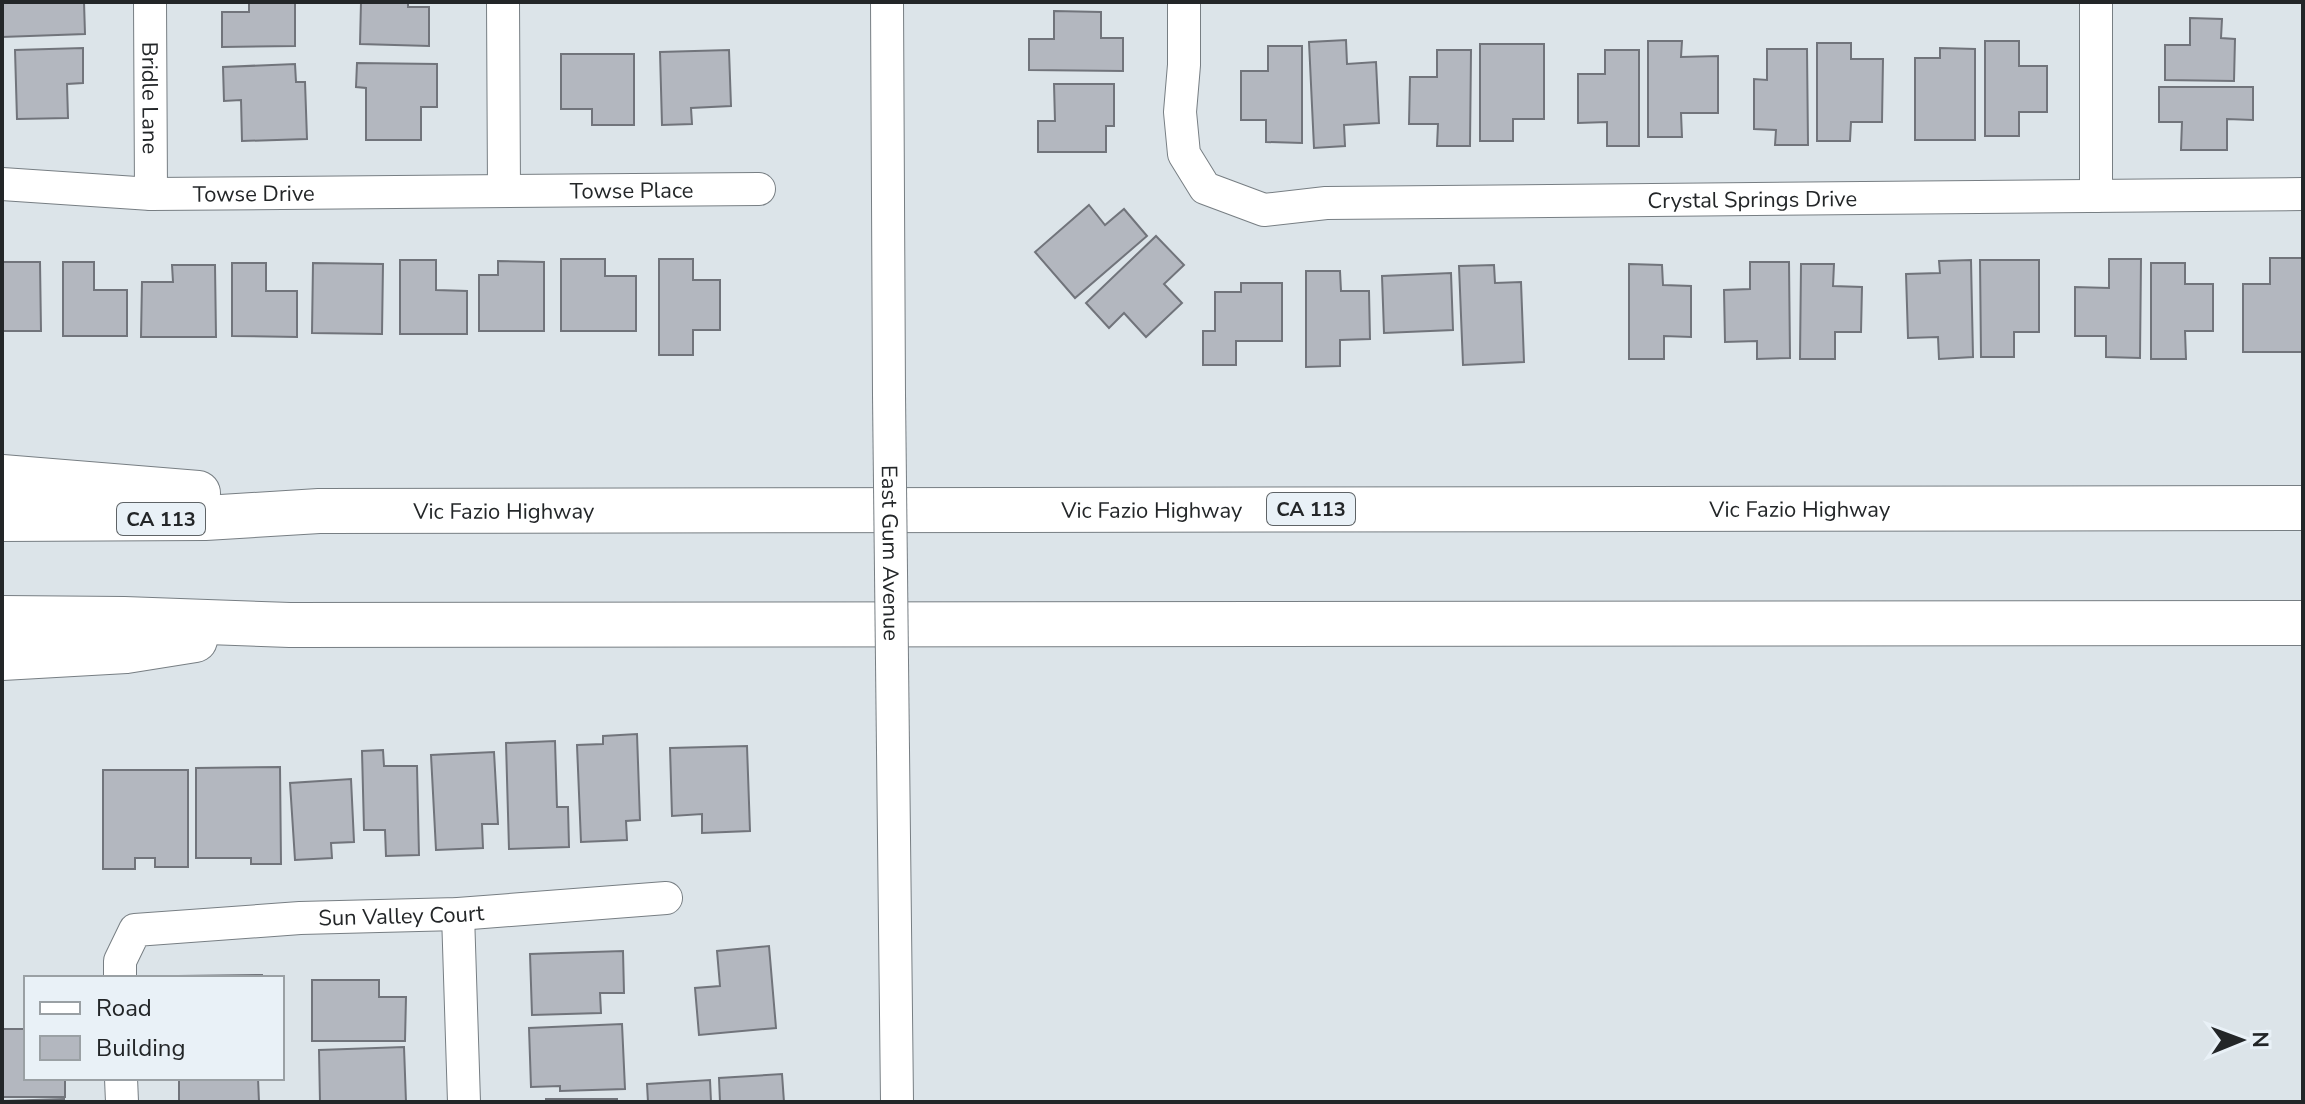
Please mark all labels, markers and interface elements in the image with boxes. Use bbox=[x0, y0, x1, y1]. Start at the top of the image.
street label: Bridle Lane bbox=[134, 42, 165, 154]
street label: Towse Place bbox=[570, 176, 694, 207]
street label: Towse Drive bbox=[192, 179, 315, 210]
street label: Crystal Springs Drive bbox=[1647, 184, 1857, 216]
street label: East Gum Avenue bbox=[874, 465, 906, 641]
road number: CA 113 bbox=[1267, 493, 1355, 525]
street label: Vic Fazio Highway bbox=[1708, 495, 1891, 525]
street label: Vic Fazio Highway bbox=[1060, 496, 1243, 526]
street label: Vic Fazio Highway bbox=[412, 497, 595, 527]
road number: CA 113 bbox=[117, 503, 205, 535]
street label: Sun Valley Court bbox=[318, 898, 485, 934]
legend bbox=[24, 976, 284, 1080]
text: Road bbox=[96, 992, 152, 1024]
north arrow bbox=[2201, 1000, 2281, 1080]
text: N bbox=[2245, 1031, 2275, 1048]
text: Building bbox=[96, 1032, 186, 1064]

